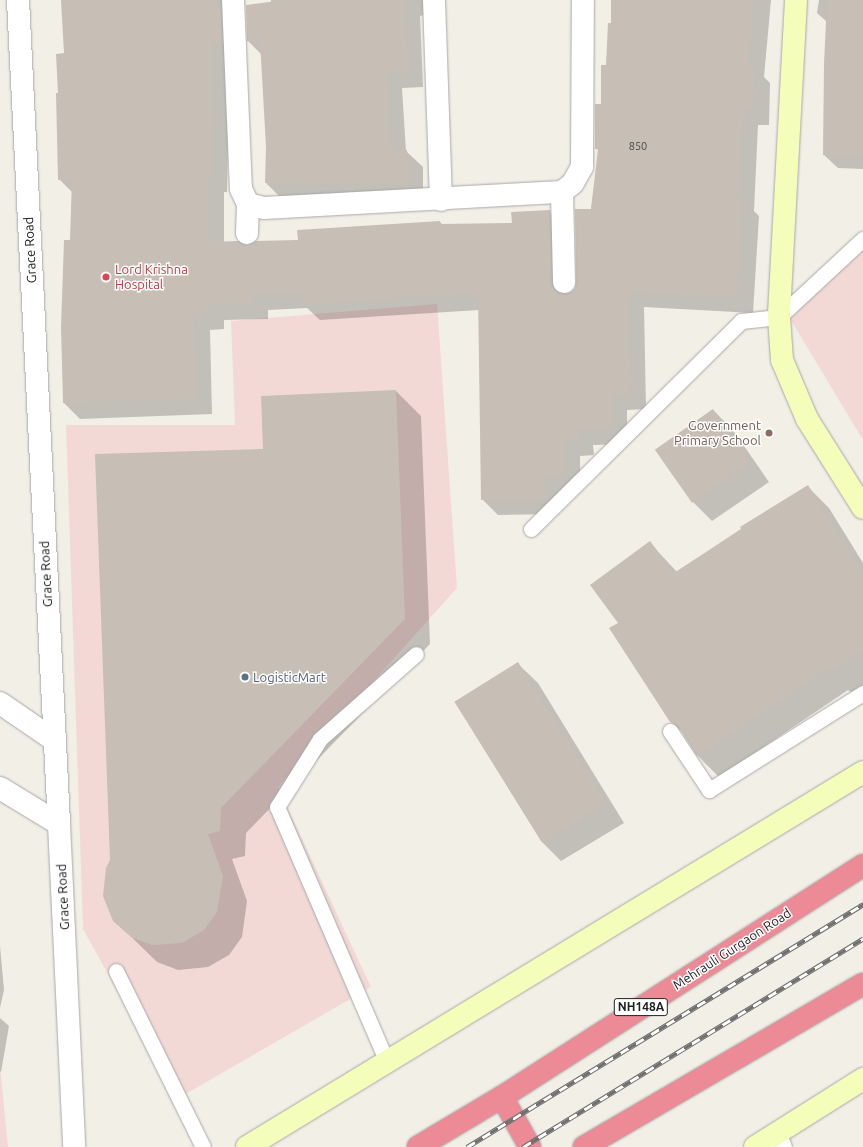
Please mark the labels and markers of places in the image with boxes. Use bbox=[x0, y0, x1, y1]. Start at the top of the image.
place label: Lord Krishna Hospital bbox=[115, 262, 188, 293]
marker: Lord Krishna Hospital bbox=[100, 271, 112, 283]
place label: Government Primary School bbox=[674, 418, 761, 449]
marker: Government Primary School bbox=[764, 428, 774, 438]
place label: LogisticMart bbox=[253, 669, 326, 685]
marker: LogisticMart bbox=[240, 672, 250, 682]

